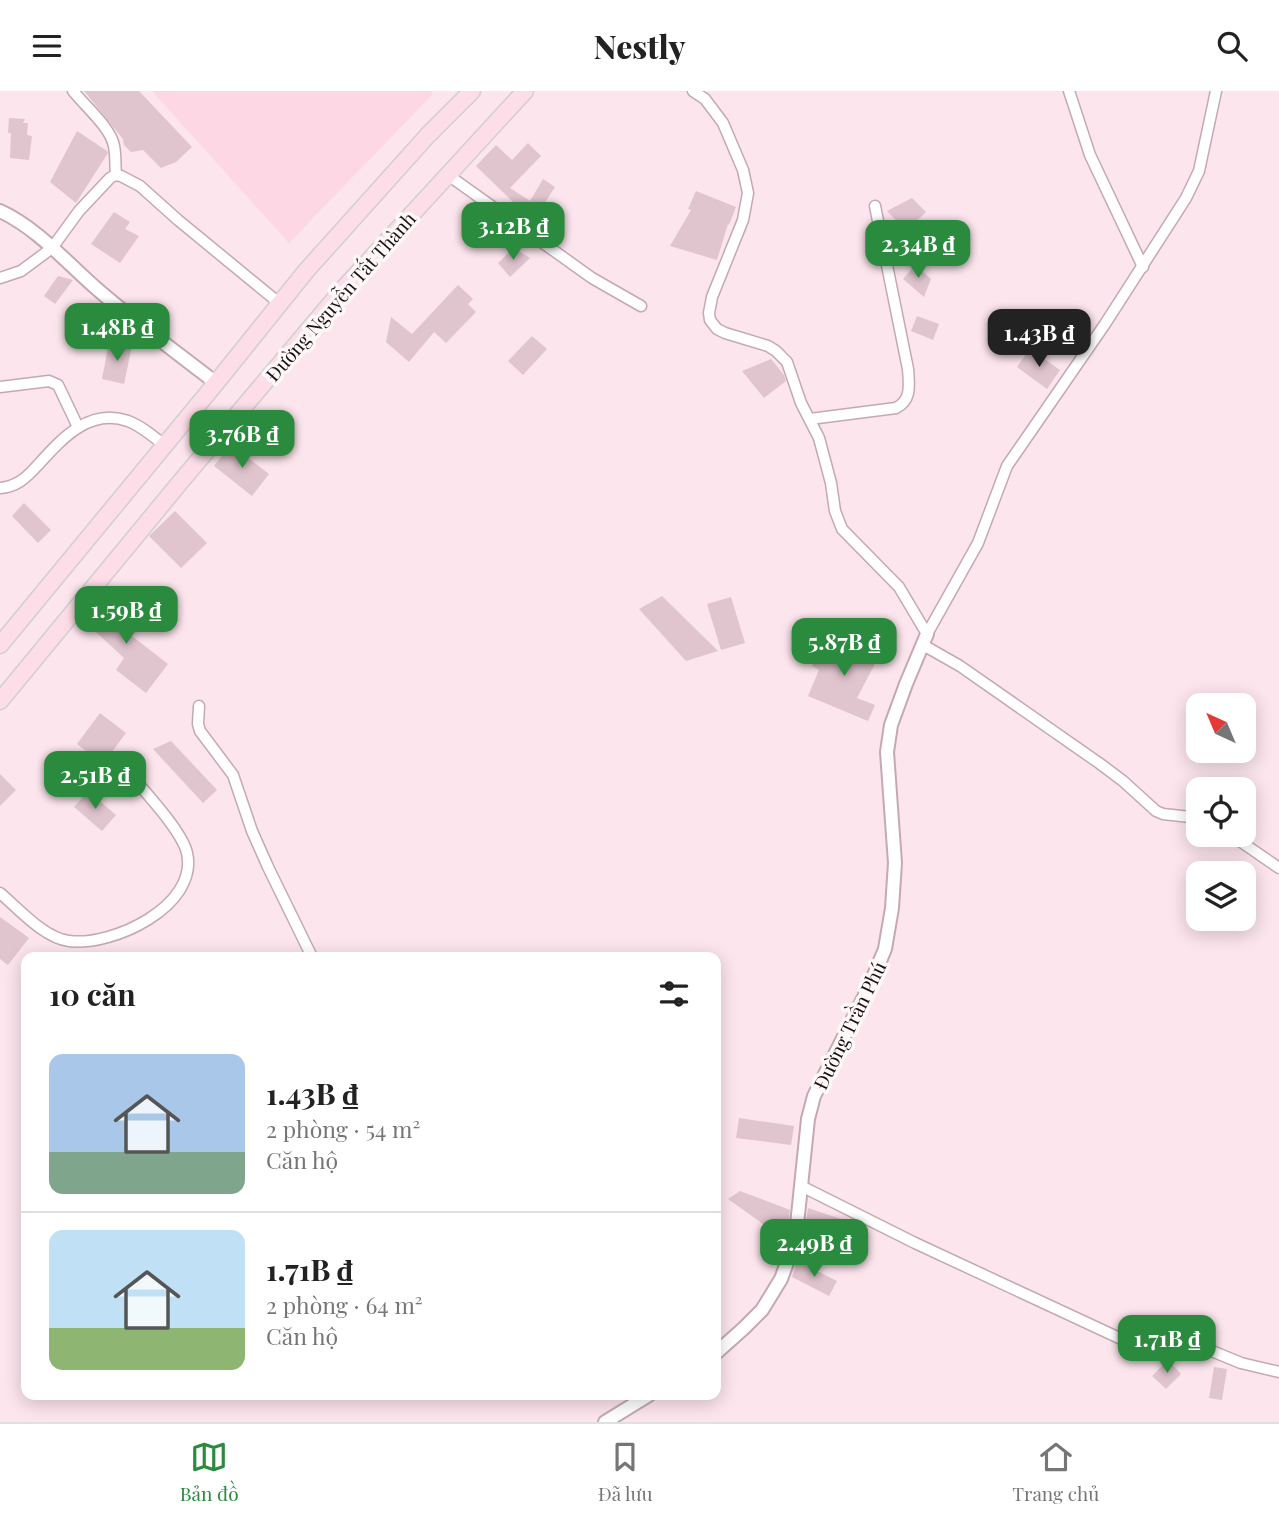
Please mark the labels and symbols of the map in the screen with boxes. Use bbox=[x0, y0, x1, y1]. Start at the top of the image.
pin: 3.12B ₫ bbox=[448, 202, 578, 262]
street label: Đường Nguyễn Tất Thành bbox=[259, 206, 421, 386]
pin: 2.34B ₫ bbox=[853, 221, 983, 280]
pin: 1.48B ₫ bbox=[52, 303, 182, 363]
pin: 1.43B ₫ bbox=[974, 309, 1104, 369]
pin: 3.76B ₫ bbox=[177, 411, 307, 470]
pin: 1.59B ₫ bbox=[61, 587, 191, 646]
pin: 5.87B ₫ bbox=[779, 619, 909, 678]
north arrow bbox=[1186, 693, 1256, 763]
pin: 2.51B ₫ bbox=[30, 751, 160, 811]
street label: Đường Trần Phú bbox=[807, 957, 891, 1093]
pin: 2.49B ₫ bbox=[749, 1219, 879, 1279]
pin: 1.71B ₫ bbox=[1102, 1315, 1232, 1375]

